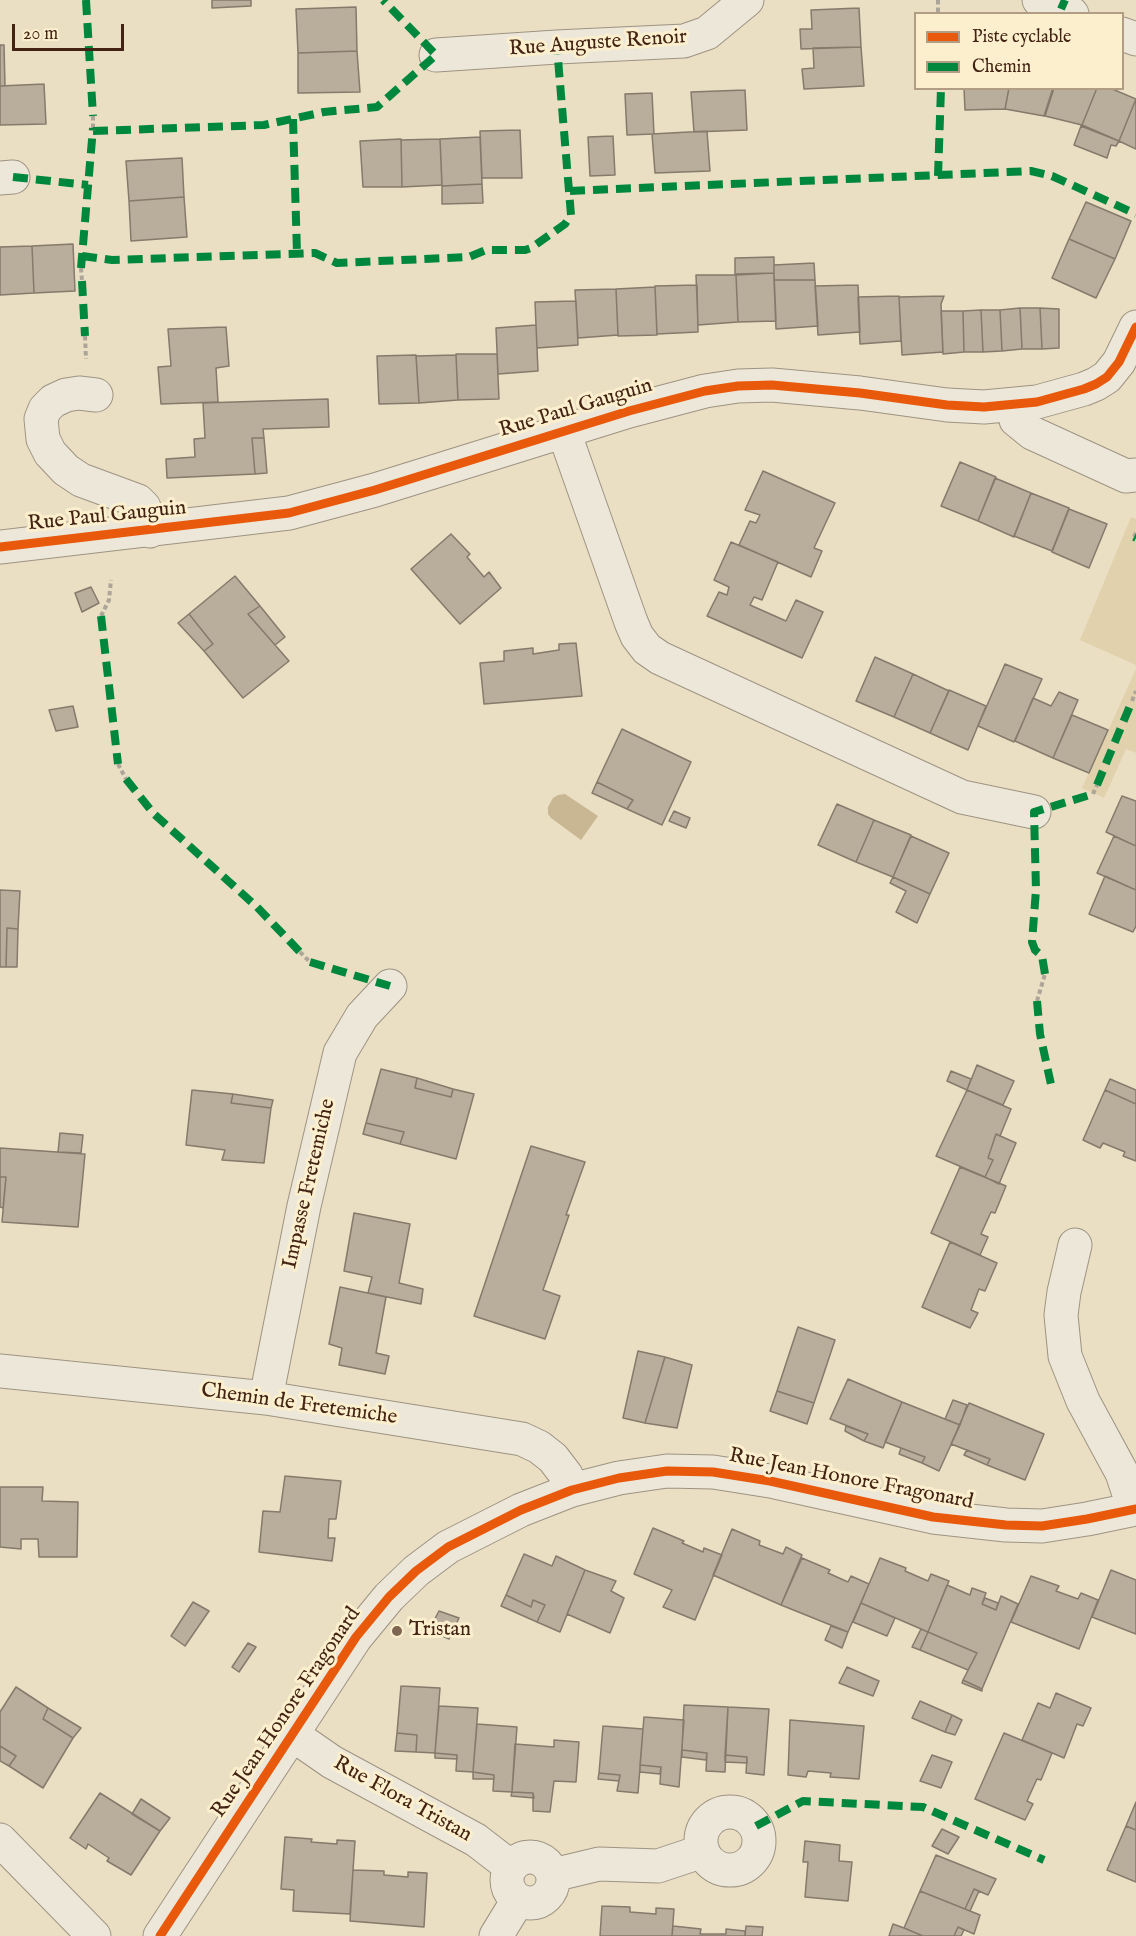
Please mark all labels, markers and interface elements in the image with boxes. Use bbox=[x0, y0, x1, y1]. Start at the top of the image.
scale bar bbox=[15, 12, 128, 50]
legend bbox=[914, 12, 1124, 90]
text: 20 m bbox=[23, 23, 58, 46]
street label: Rue Auguste Renoir bbox=[508, 25, 688, 63]
text: Piste cyclable bbox=[972, 26, 1071, 49]
text: Chemin bbox=[972, 56, 1031, 79]
street label: Rue Paul Gauguin bbox=[496, 374, 656, 444]
street label: Rue Paul Gauguin bbox=[27, 496, 187, 538]
street label: Impasse Fretemiche bbox=[278, 1097, 342, 1271]
street label: Chemin de Fretemiche bbox=[199, 1379, 399, 1431]
street label: Rue Jean Honore Fragonard bbox=[727, 1444, 975, 1516]
street label: Rue Jean Honore Fragonard bbox=[207, 1603, 367, 1823]
place label: Tristan bbox=[409, 1618, 471, 1644]
marker: Tristan bbox=[390, 1624, 404, 1638]
street label: Rue Flora Tristan bbox=[328, 1752, 476, 1848]

